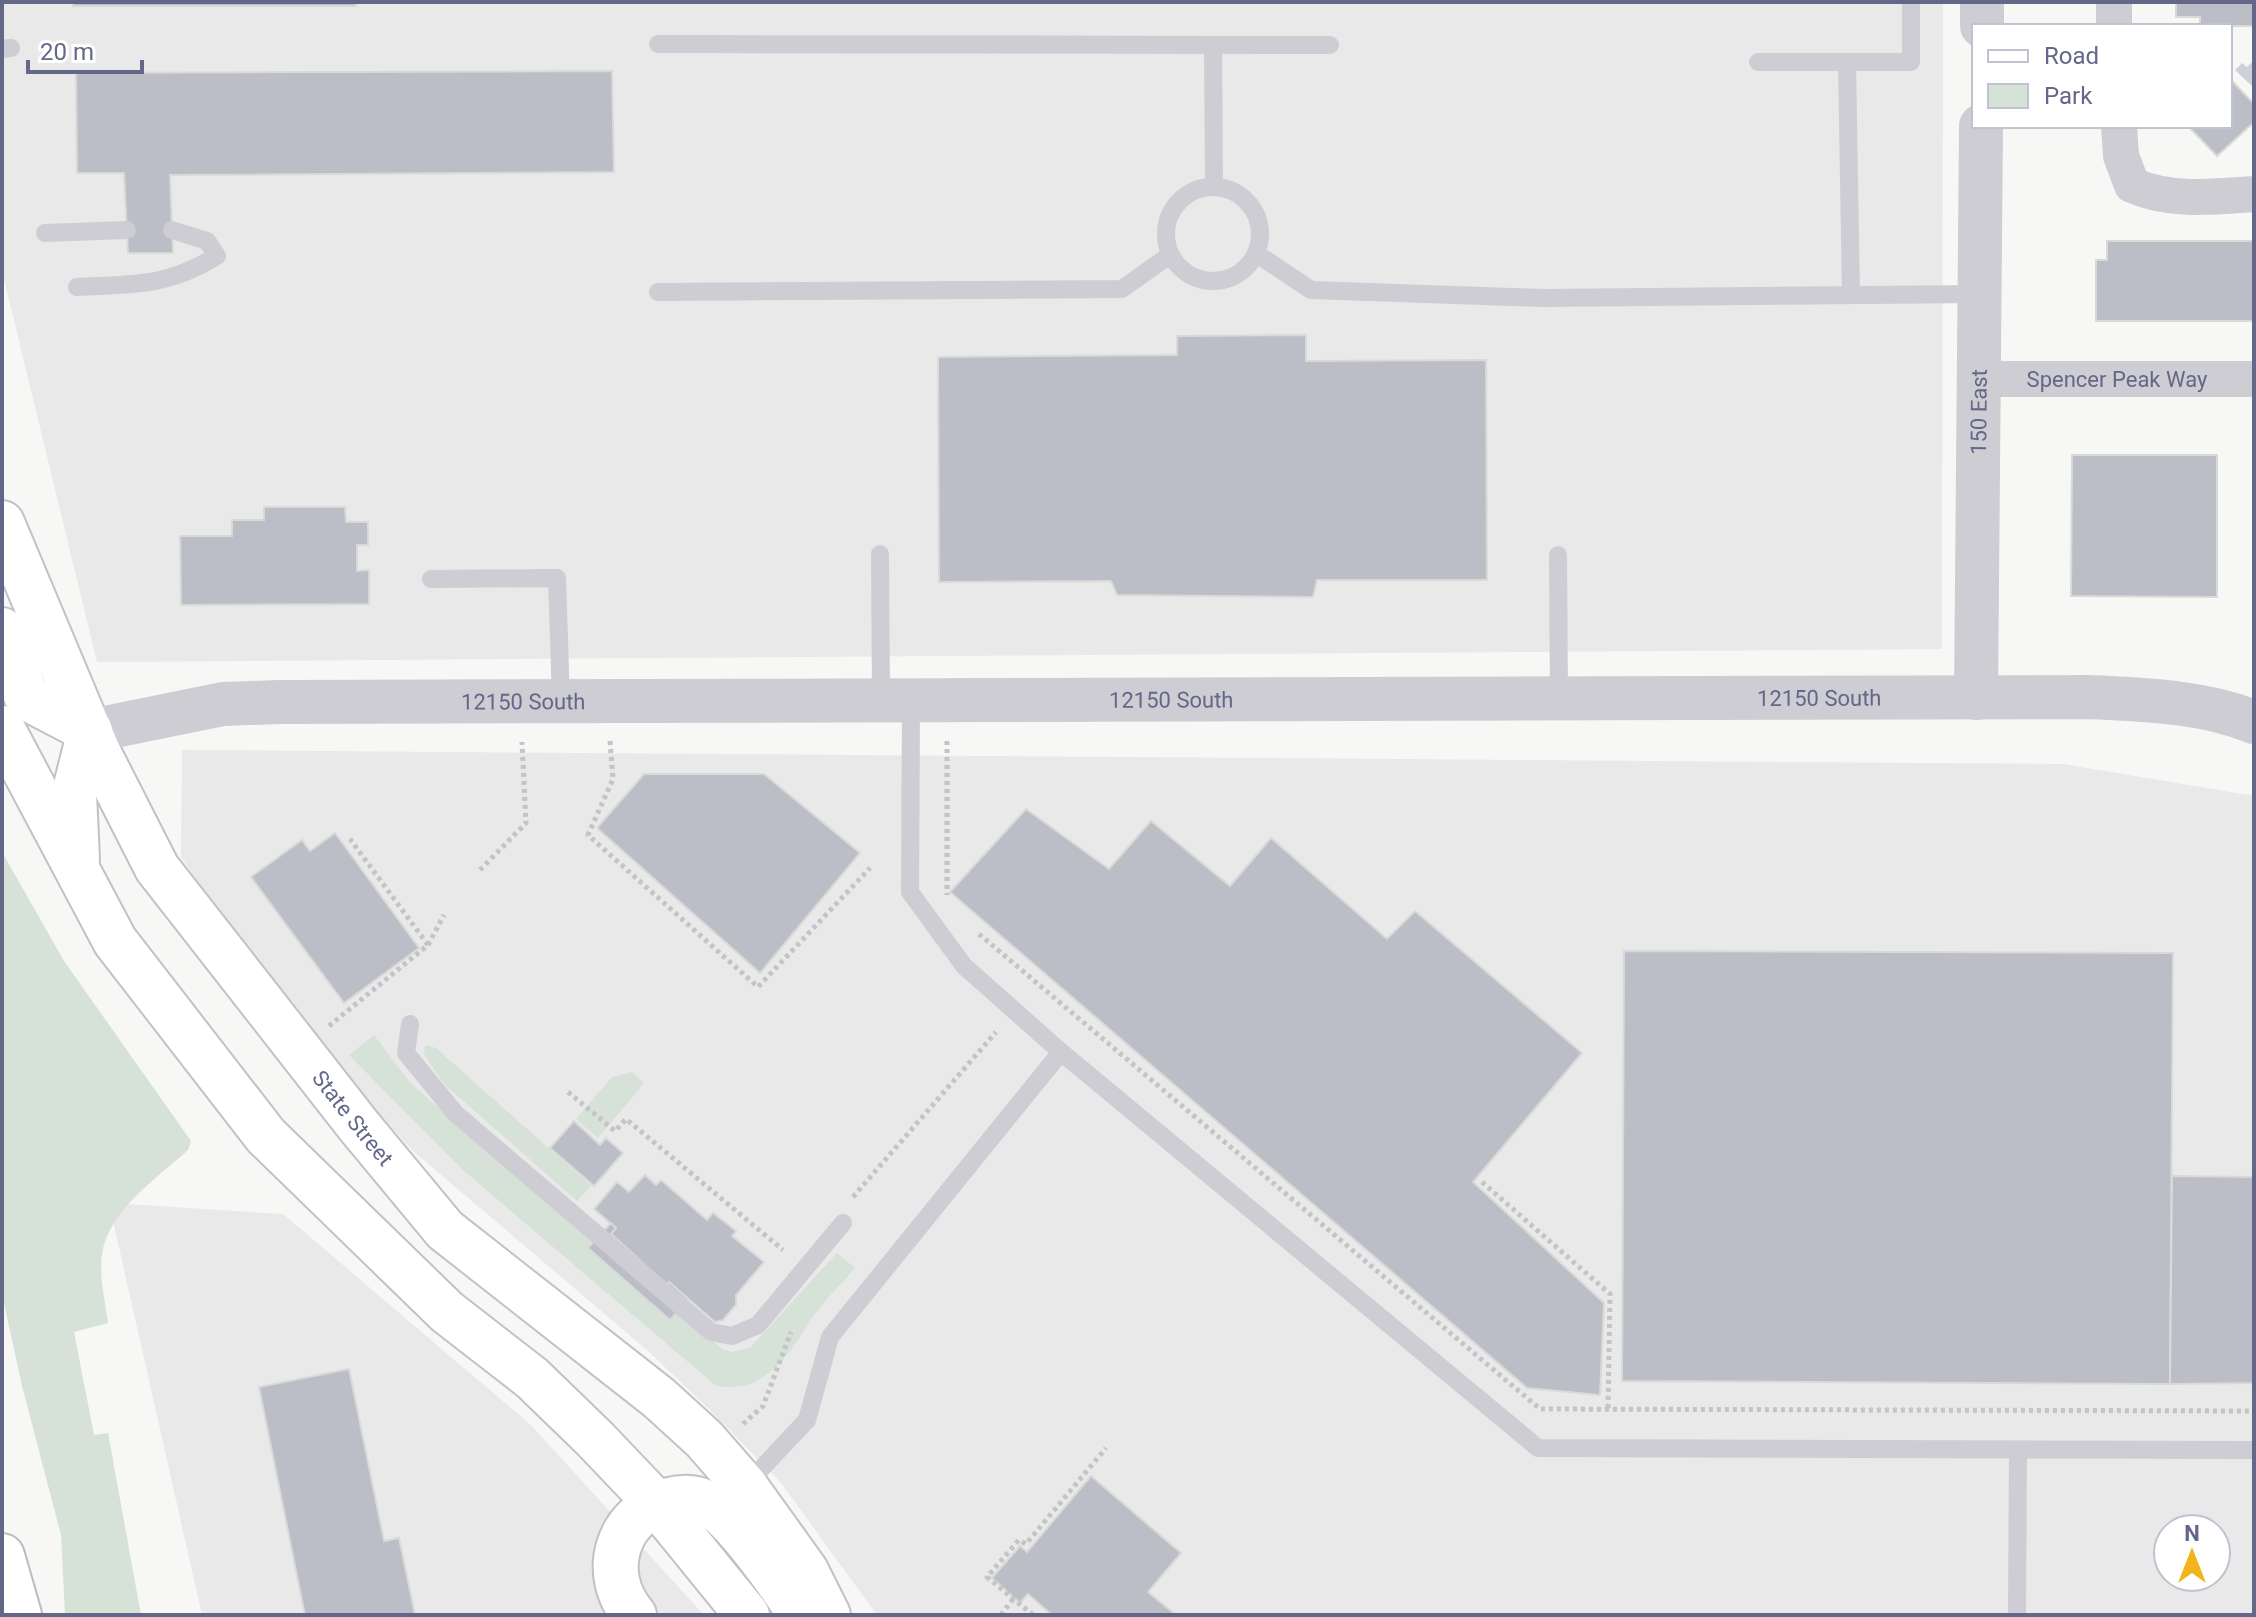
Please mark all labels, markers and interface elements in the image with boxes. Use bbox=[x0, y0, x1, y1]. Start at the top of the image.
scale bar bbox=[28, 24, 142, 74]
legend bbox=[1972, 24, 2232, 128]
text: 20 m bbox=[40, 38, 94, 66]
text: Road bbox=[2044, 42, 2099, 70]
text: Park bbox=[2044, 82, 2093, 110]
street label: Spencer Peak Way bbox=[2027, 367, 2208, 392]
street label: 150 East bbox=[1966, 369, 1991, 455]
street label: 12150 South bbox=[1757, 685, 1881, 710]
street label: 12150 South bbox=[1109, 687, 1233, 712]
street label: 12150 South bbox=[461, 689, 585, 714]
street label: State Street bbox=[307, 1065, 399, 1170]
north arrow bbox=[2152, 1513, 2232, 1593]
text: N bbox=[2184, 1521, 2200, 1546]

